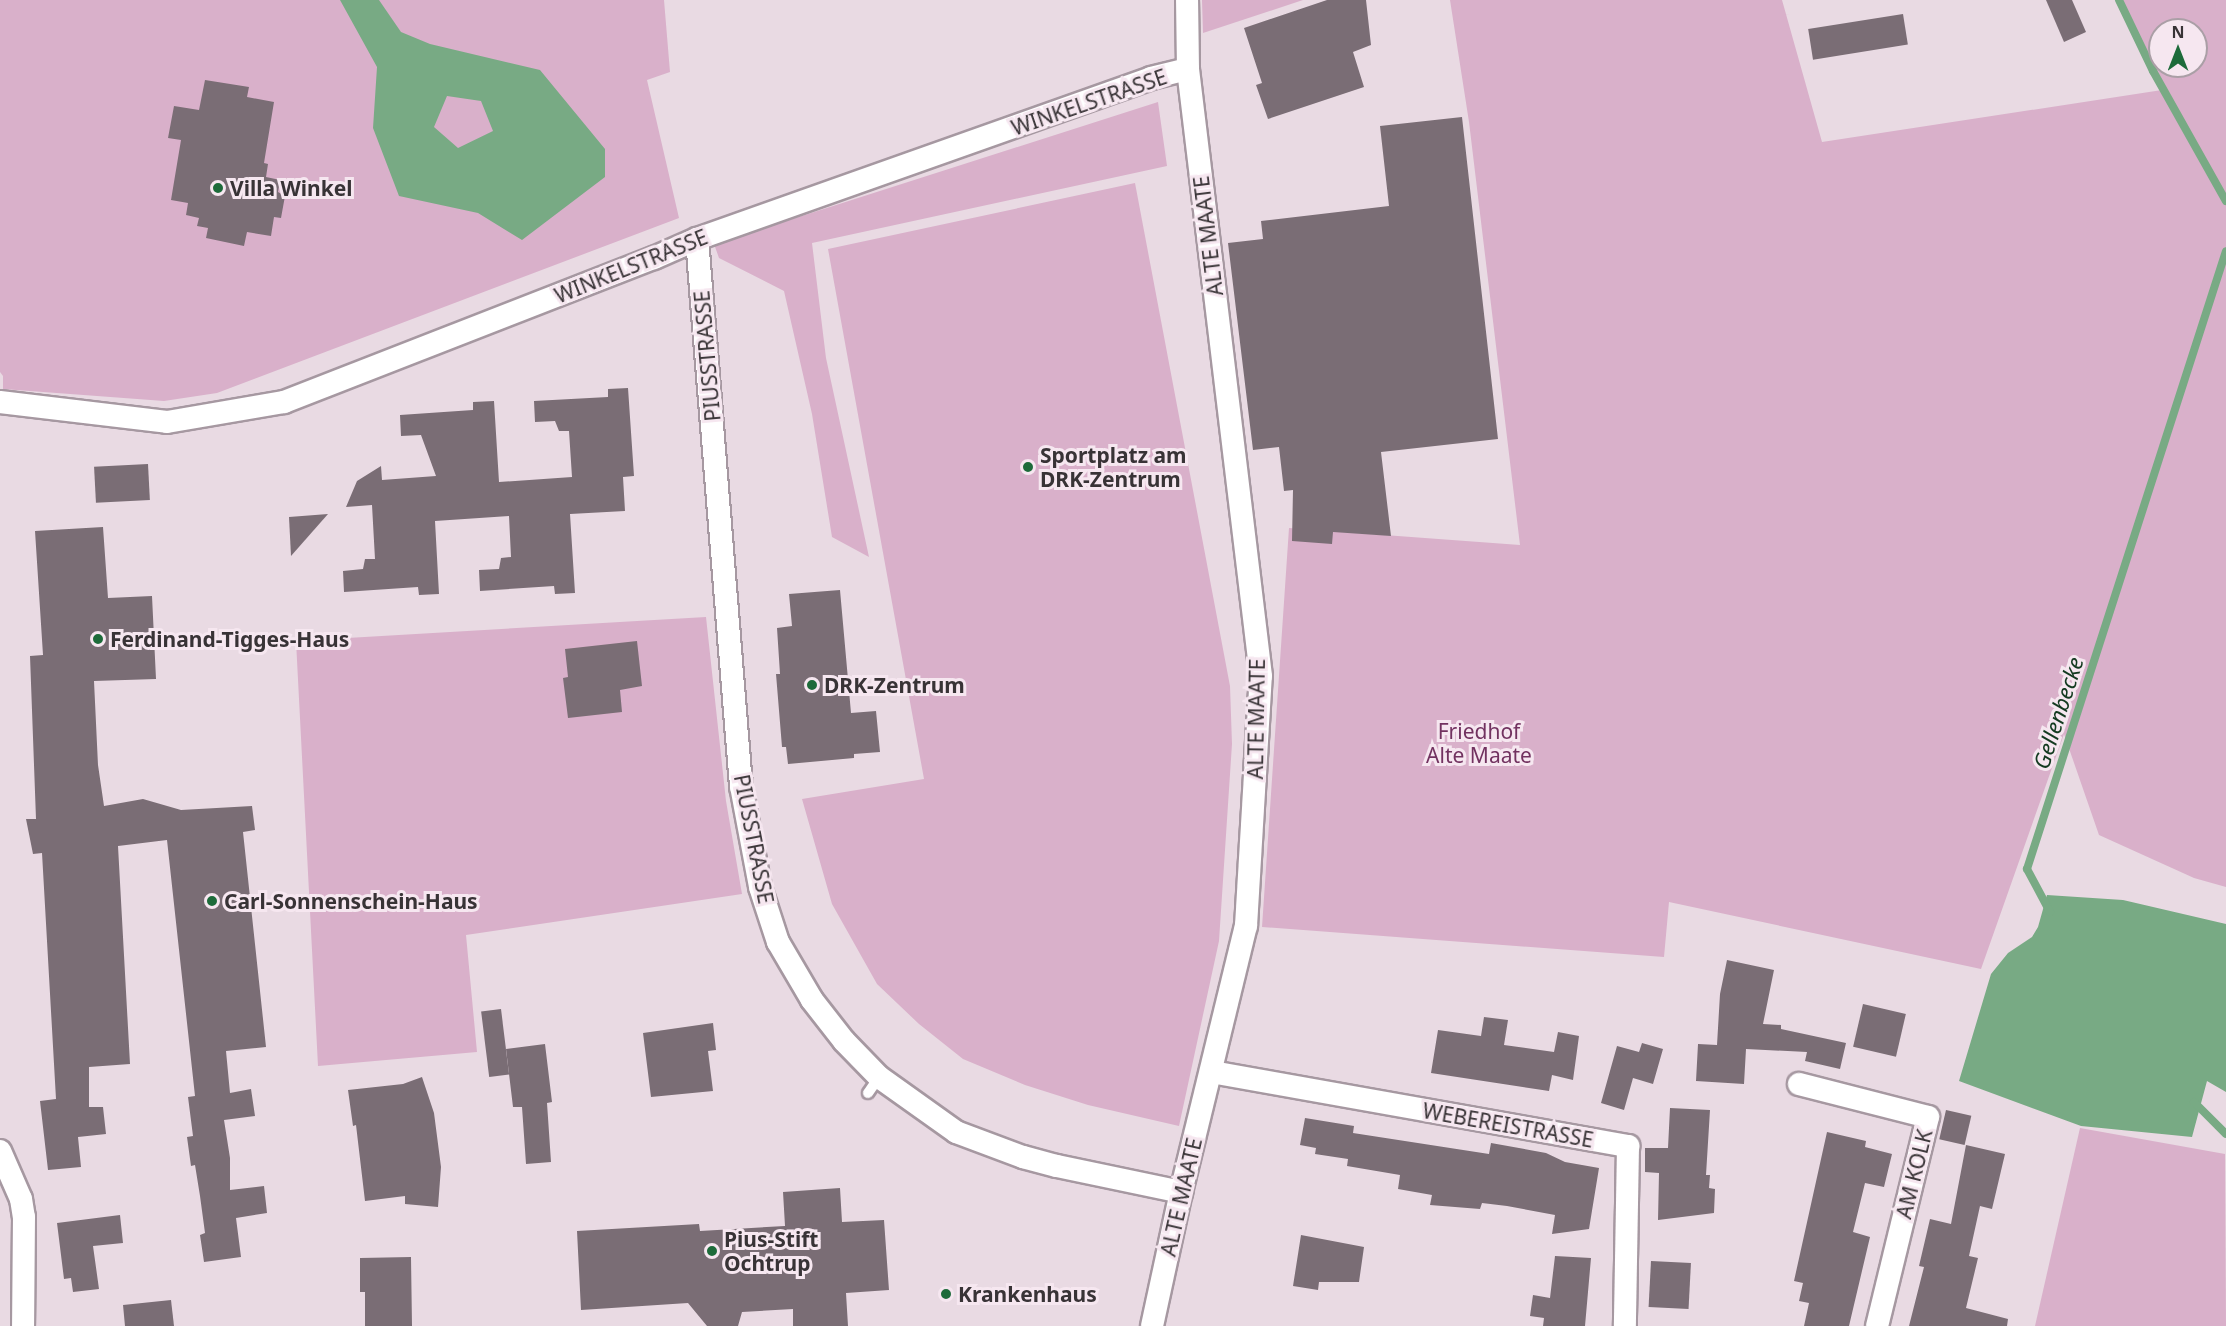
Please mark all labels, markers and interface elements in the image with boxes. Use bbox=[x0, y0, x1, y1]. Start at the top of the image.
north arrow bbox=[2148, 18, 2208, 78]
text: N bbox=[2171, 21, 2185, 43]
street label: WINKELSTRASSE bbox=[1008, 64, 1170, 140]
place label: Villa Winkel bbox=[230, 175, 353, 201]
street label: ALTE MAATE bbox=[1188, 175, 1228, 297]
marker: Villa Winkel bbox=[211, 181, 225, 195]
street label: WINKELSTRASSE bbox=[551, 224, 711, 308]
street label: PIUSSTRASSE bbox=[689, 290, 725, 422]
place label: Sportplatz am DRK-Zentrum bbox=[1040, 442, 1187, 492]
marker: Sportplatz am DRK-Zentrum bbox=[1021, 460, 1035, 474]
place label: Ferdinand-Tigges-Haus bbox=[110, 626, 349, 652]
marker: Ferdinand-Tigges-Haus bbox=[91, 632, 105, 646]
water label: Gellenbecke bbox=[2028, 654, 2088, 772]
street label: ALTE MAATE bbox=[1242, 658, 1270, 780]
place label: DRK-Zentrum bbox=[824, 672, 965, 698]
marker: DRK-Zentrum bbox=[805, 678, 819, 692]
park label: Friedhof Alte Maate bbox=[1426, 718, 1532, 768]
street label: PIUSSTRASSE bbox=[729, 772, 779, 906]
place label: Carl-Sonnenschein-Haus bbox=[224, 888, 478, 914]
marker: Carl-Sonnenschein-Haus bbox=[205, 894, 219, 908]
street label: WEBEREISTRASSE bbox=[1421, 1098, 1595, 1152]
street label: AM KOLK bbox=[1891, 1127, 1937, 1221]
street label: ALTE MAATE bbox=[1155, 1135, 1207, 1259]
place label: Pius-Stift Ochtrup bbox=[724, 1226, 818, 1276]
marker: Pius-Stift Ochtrup bbox=[705, 1244, 719, 1258]
place label: Krankenhaus bbox=[958, 1281, 1097, 1307]
marker: Krankenhaus bbox=[939, 1287, 953, 1301]

